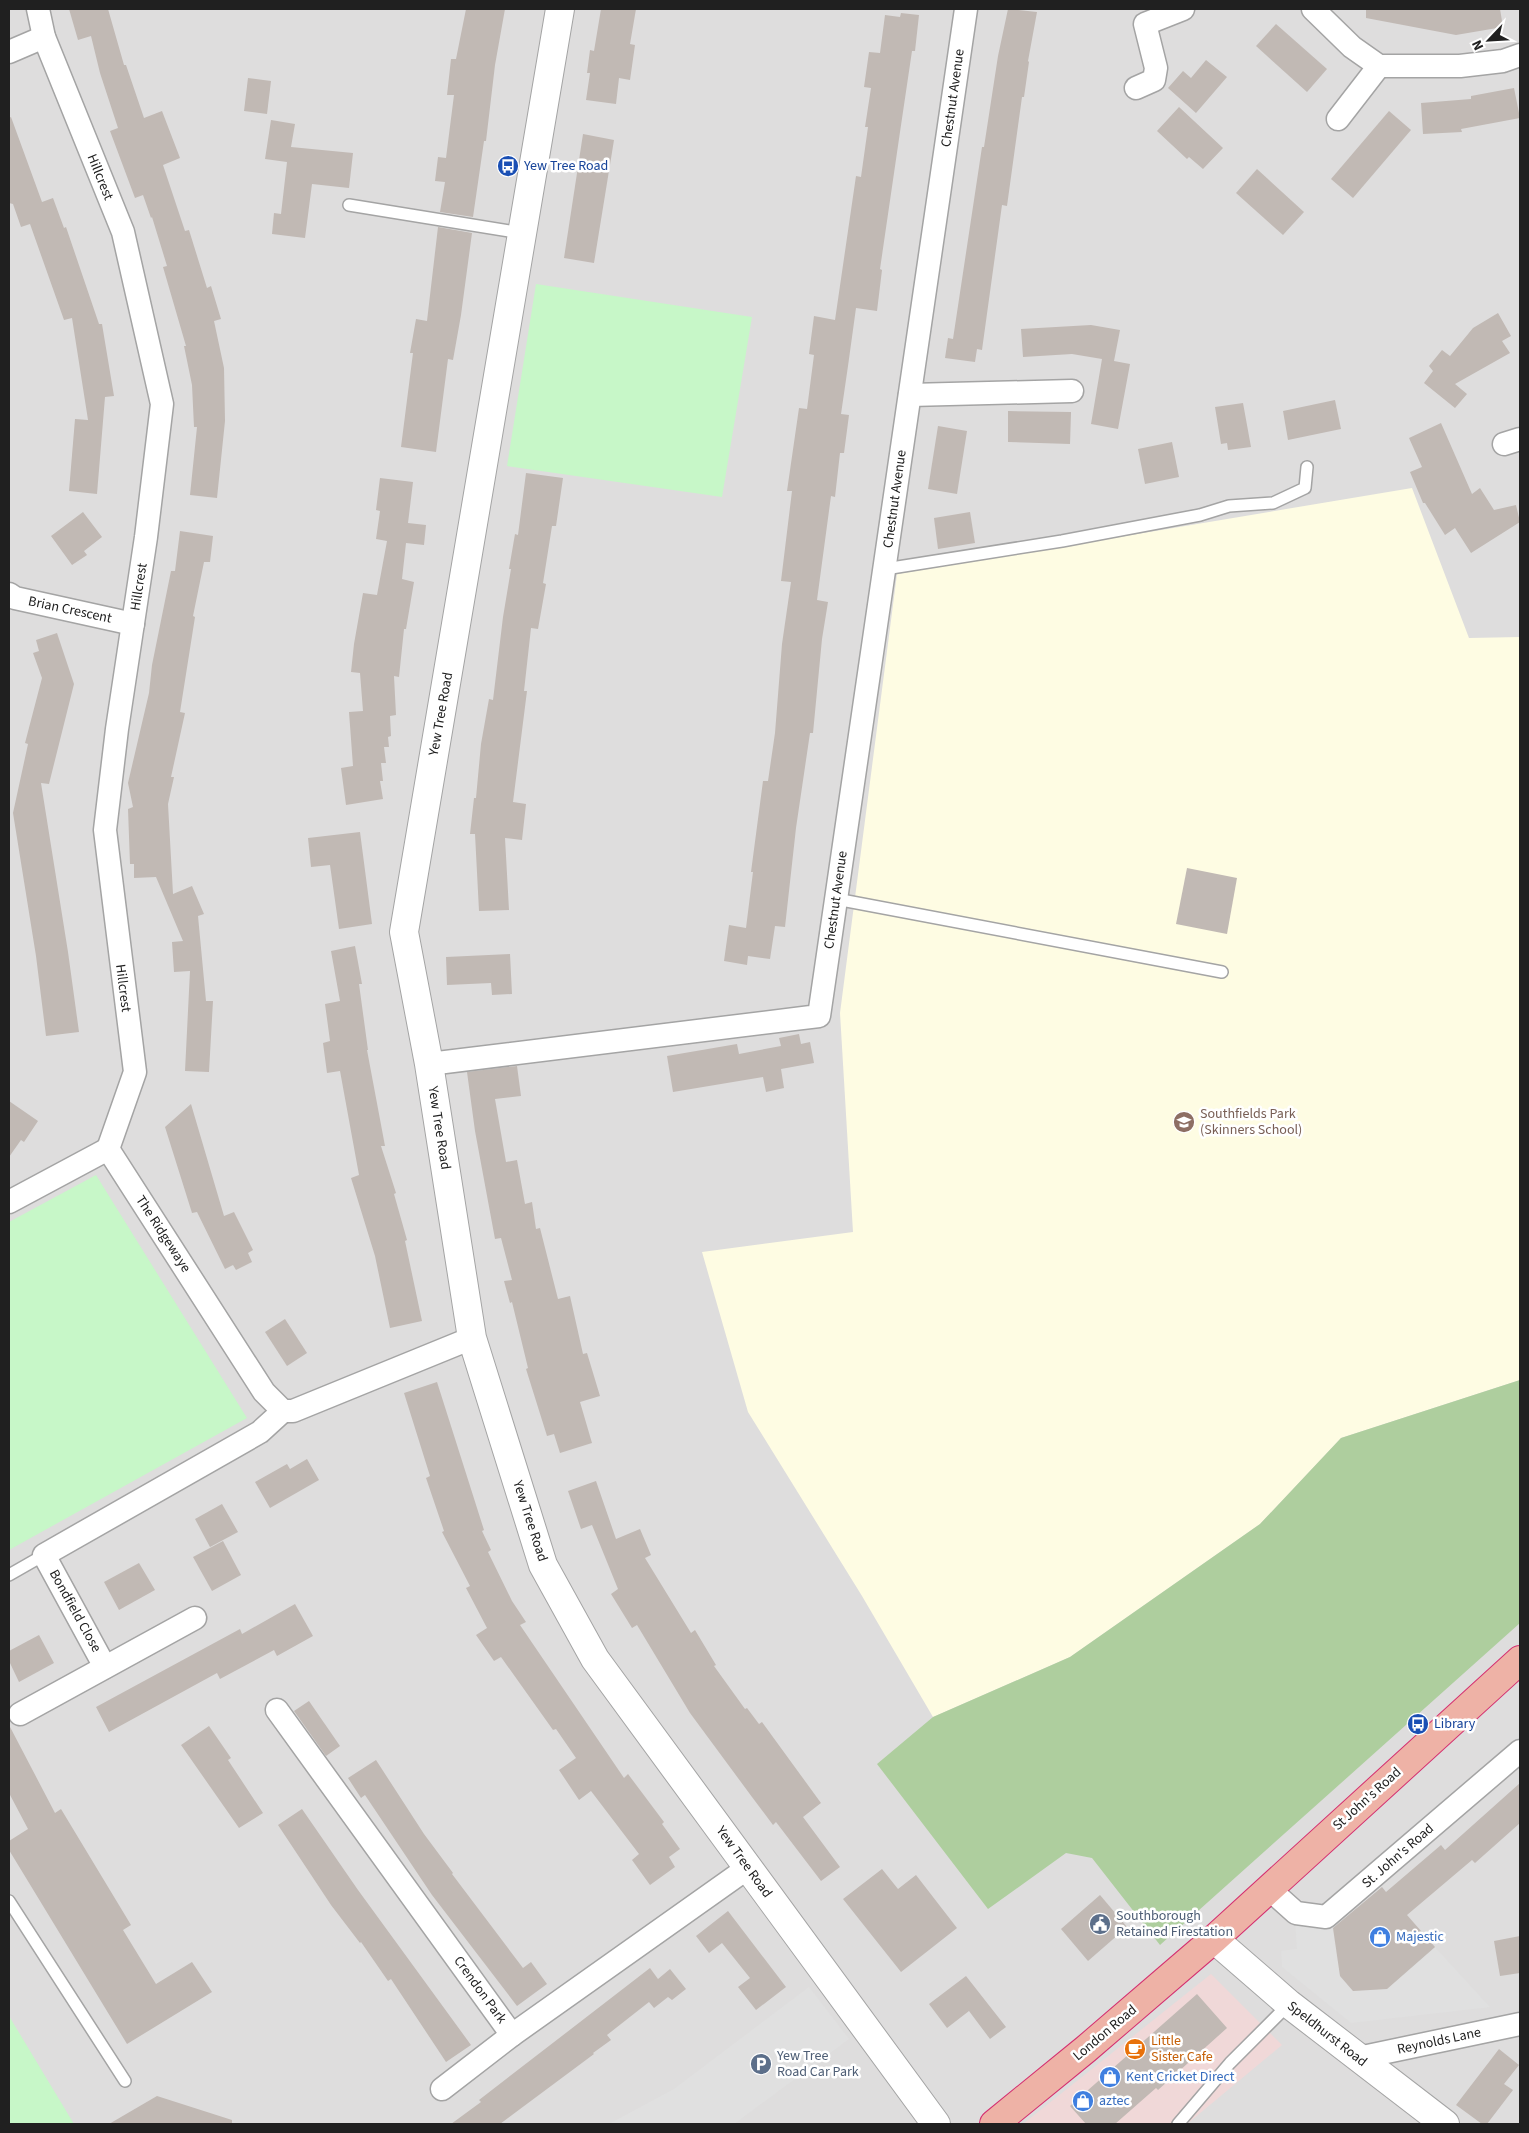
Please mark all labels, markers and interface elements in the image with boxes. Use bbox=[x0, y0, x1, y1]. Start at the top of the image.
north arrow bbox=[1464, 15, 1514, 65]
text: N bbox=[1467, 37, 1489, 54]
street label: Chestnut Avenue bbox=[936, 48, 970, 148]
street label: Hillcrest bbox=[82, 151, 118, 203]
bus stop icon: Yew Tree Road bbox=[496, 154, 520, 178]
place label: Yew Tree Road bbox=[523, 156, 608, 176]
street label: Chestnut Avenue bbox=[878, 449, 912, 549]
street label: Hillcrest bbox=[125, 561, 153, 612]
street label: Brian Crescent bbox=[26, 591, 114, 629]
street label: Yew Tree Road bbox=[424, 671, 458, 758]
street label: Chestnut Avenue bbox=[819, 850, 853, 950]
street label: Hillcrest bbox=[110, 963, 136, 1013]
street label: Yew Tree Road bbox=[422, 1084, 455, 1171]
place label: Southfields Park (Skinners School) bbox=[1200, 1104, 1302, 1140]
school or university icon: Southfields Park (Skinners School) bbox=[1172, 1110, 1196, 1134]
street label: The Ridgewaye bbox=[131, 1192, 195, 1277]
street label: Yew Tree Road bbox=[507, 1477, 553, 1564]
street label: Bondfield Close bbox=[44, 1566, 106, 1656]
bus stop icon: Library bbox=[1406, 1712, 1430, 1736]
place label: Library bbox=[1434, 1714, 1476, 1734]
street label: St John's Road bbox=[1328, 1763, 1406, 1835]
street label: St. John's Road bbox=[1358, 1819, 1438, 1893]
street label: Yew Tree Road bbox=[711, 1821, 777, 1902]
place label: Southborough Retained Firestation bbox=[1116, 1906, 1233, 1942]
public building icon: Southborough Retained Firestation bbox=[1088, 1912, 1112, 1936]
shop icon: Majestic bbox=[1368, 1925, 1392, 1949]
place label: Majestic bbox=[1396, 1927, 1444, 1947]
street label: Crendon Park bbox=[449, 1952, 511, 2028]
street label: Speldhurst Road bbox=[1283, 1996, 1371, 2072]
street label: London Road bbox=[1069, 2000, 1141, 2066]
street label: Reynolds Lane bbox=[1395, 2022, 1483, 2060]
place label: Little Sister Cafe bbox=[1151, 2031, 1213, 2067]
cafe icon: Little Sister Cafe bbox=[1123, 2037, 1147, 2061]
place label: Yew Tree Road Car Park bbox=[776, 2046, 859, 2082]
parking icon: Yew Tree Road Car Park bbox=[749, 2052, 773, 2076]
shop icon: Kent Cricket Direct bbox=[1098, 2065, 1122, 2089]
place label: Kent Cricket Direct bbox=[1126, 2067, 1235, 2087]
shop icon: aztec bbox=[1071, 2089, 1095, 2113]
place label: aztec bbox=[1099, 2091, 1130, 2111]

